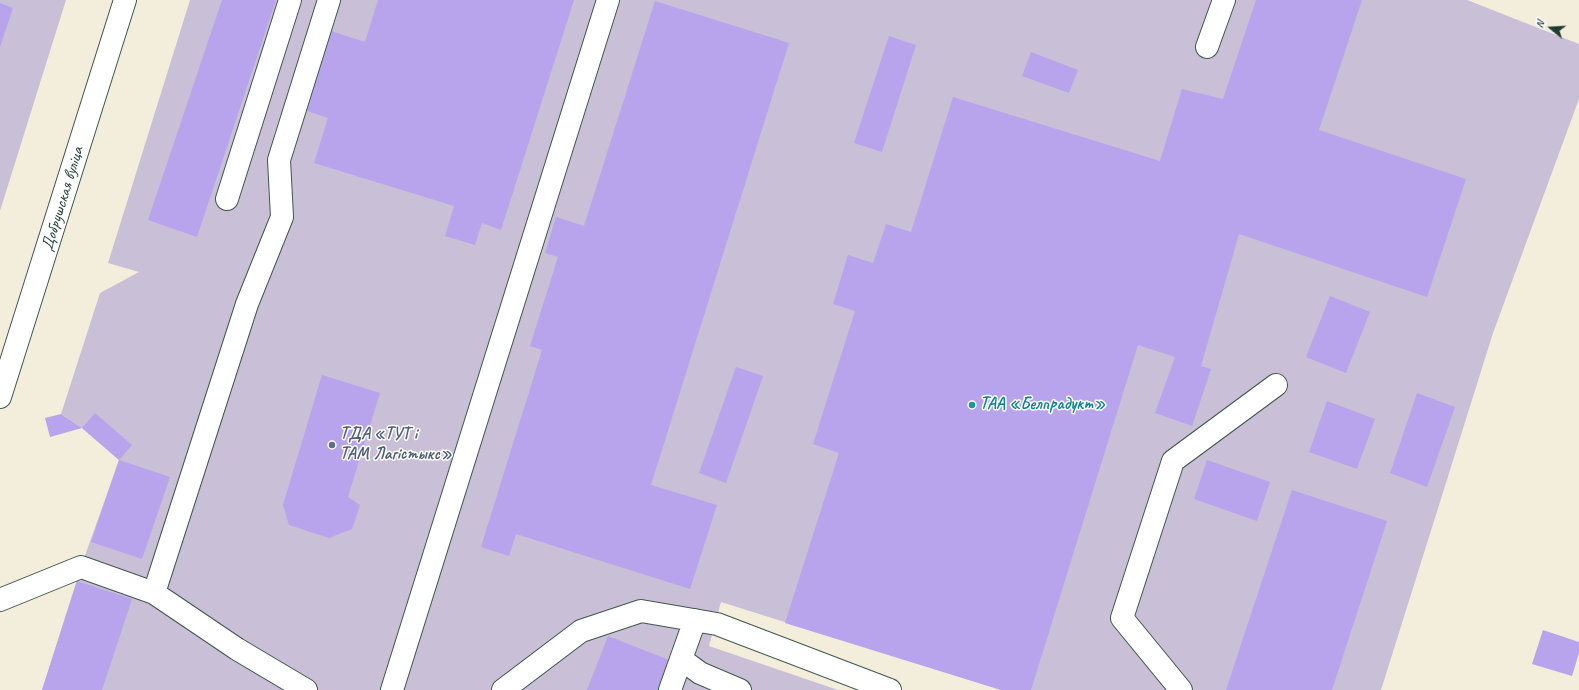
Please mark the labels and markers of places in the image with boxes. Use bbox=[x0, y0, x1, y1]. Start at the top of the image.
place label: ТАА «Белпрадукт» bbox=[980, 395, 1105, 415]
marker: ТАА «Белпрадукт» bbox=[967, 400, 977, 410]
place label: ТДА «ТУТ і ТАМ Лагістыкс» bbox=[340, 425, 452, 465]
marker: ТДА «ТУТ і ТАМ Лагістыкс» bbox=[327, 440, 337, 450]

